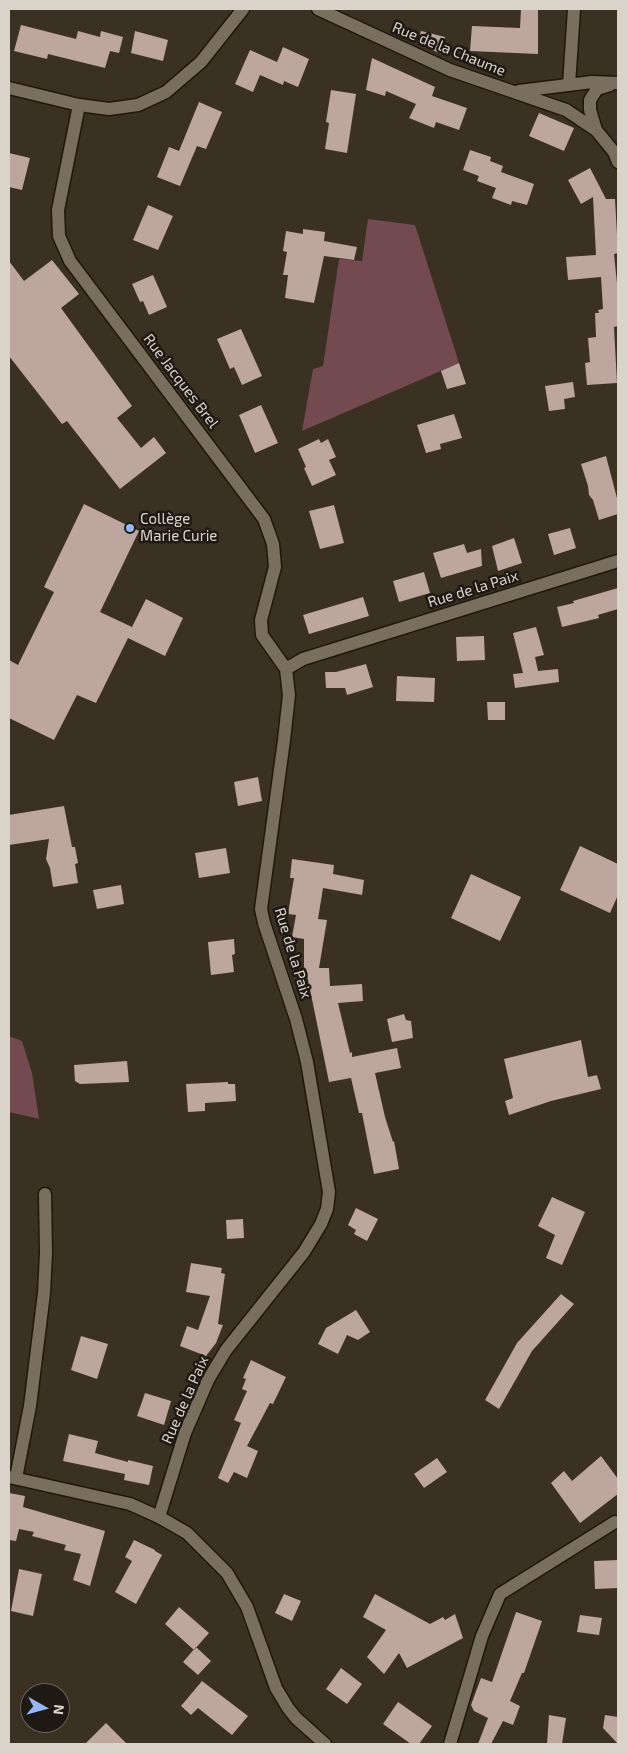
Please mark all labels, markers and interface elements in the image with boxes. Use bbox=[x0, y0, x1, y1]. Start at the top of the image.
street label: Rue de la Chaume bbox=[390, 18, 508, 80]
street label: Rue Jacques Brel bbox=[140, 330, 222, 432]
place label: Collège Marie Curie bbox=[140, 510, 217, 545]
marker: Collège Marie Curie bbox=[124, 522, 136, 534]
street label: Rue de la Paix bbox=[425, 567, 521, 611]
street label: Rue de la Paix bbox=[271, 905, 315, 1001]
street label: Rue de la Paix bbox=[158, 1353, 212, 1447]
north arrow bbox=[20, 1683, 70, 1733]
text: N bbox=[50, 1704, 68, 1716]

